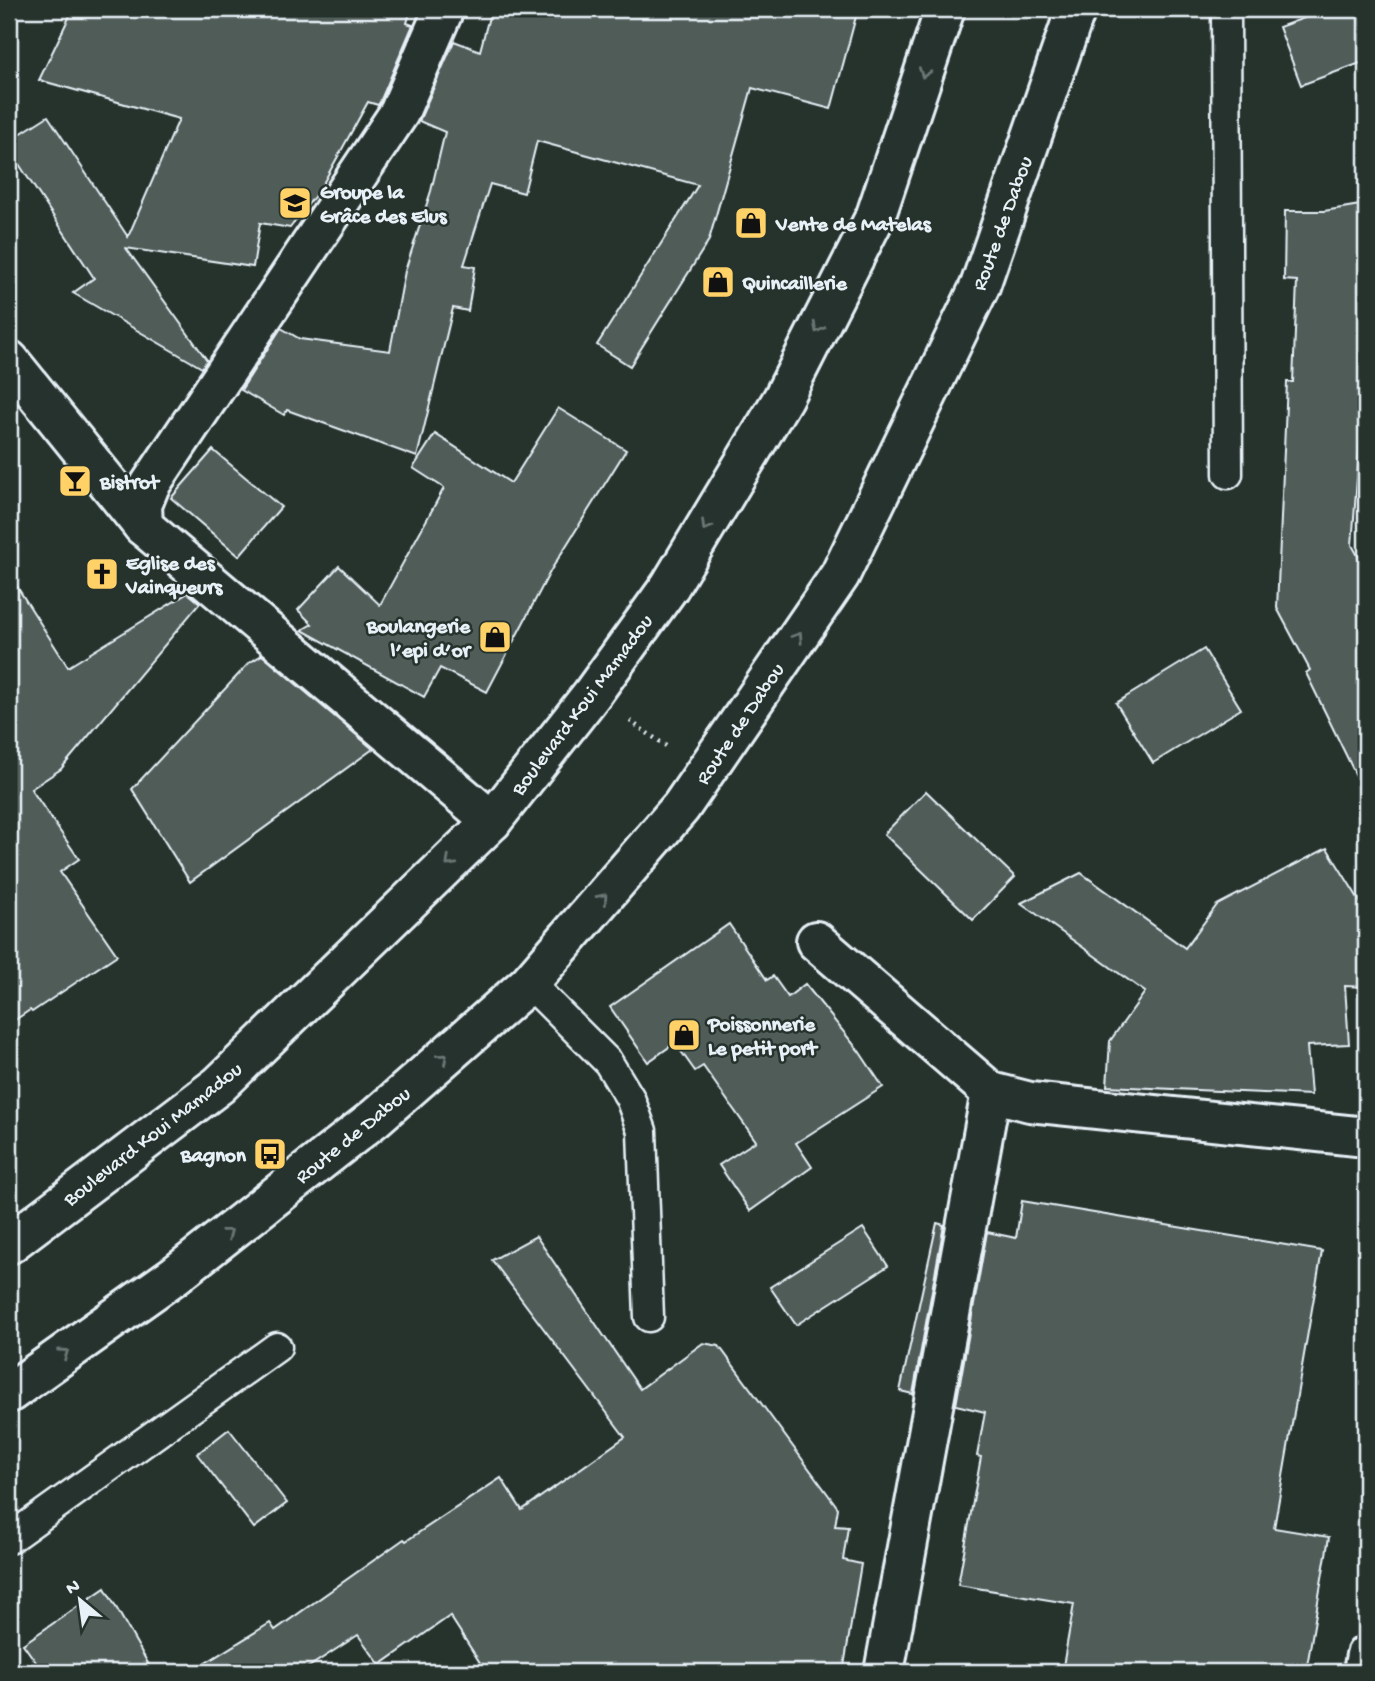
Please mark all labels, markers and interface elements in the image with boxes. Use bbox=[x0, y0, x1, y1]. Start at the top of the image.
one-way arrow bbox=[918, 67, 932, 79]
street label: Route de Dabou bbox=[968, 153, 1040, 295]
place label: Groupe la Grâce des Elus bbox=[320, 182, 448, 231]
school or university icon: Groupe la Grâce des Elus bbox=[276, 184, 314, 222]
shop icon: Vente de Matelas bbox=[732, 204, 770, 242]
place label: Vente de Matelas bbox=[775, 214, 932, 239]
shop icon: Quincaillerie bbox=[699, 263, 737, 301]
place label: Quincaillerie bbox=[742, 273, 848, 298]
one-way arrow bbox=[813, 321, 827, 333]
bar icon: Bistrot bbox=[56, 462, 94, 500]
place label: Bistrot bbox=[99, 472, 161, 497]
one-way arrow bbox=[701, 518, 714, 531]
place label: Eglise des Vainqueurs bbox=[125, 553, 223, 602]
church icon: Eglise des Vainqueurs bbox=[83, 555, 121, 593]
street label: Boulevard Koui Mamadou bbox=[507, 611, 660, 802]
place label: Boulangerie l’epi d’or bbox=[366, 616, 473, 665]
shop icon: Boulangerie l’epi d’or bbox=[476, 618, 514, 656]
one-way arrow bbox=[790, 632, 803, 645]
street label: Route de Dabou bbox=[692, 659, 792, 791]
one-way arrow bbox=[445, 854, 458, 867]
one-way arrow bbox=[595, 893, 607, 906]
place label: Poissonnerie Le petit port bbox=[707, 1014, 819, 1063]
shop icon: Poissonnerie Le petit port bbox=[665, 1016, 703, 1054]
one-way arrow bbox=[435, 1054, 448, 1066]
street label: Boulevard Koui Mamadou bbox=[59, 1058, 249, 1214]
street label: Route de Dabou bbox=[291, 1082, 417, 1191]
bus stop icon: Bagnon bbox=[251, 1135, 289, 1173]
place label: Bagnon bbox=[180, 1145, 247, 1170]
one-way arrow bbox=[221, 1228, 233, 1241]
one-way arrow bbox=[56, 1349, 69, 1361]
north arrow bbox=[46, 1566, 116, 1636]
text: N bbox=[62, 1575, 84, 1601]

